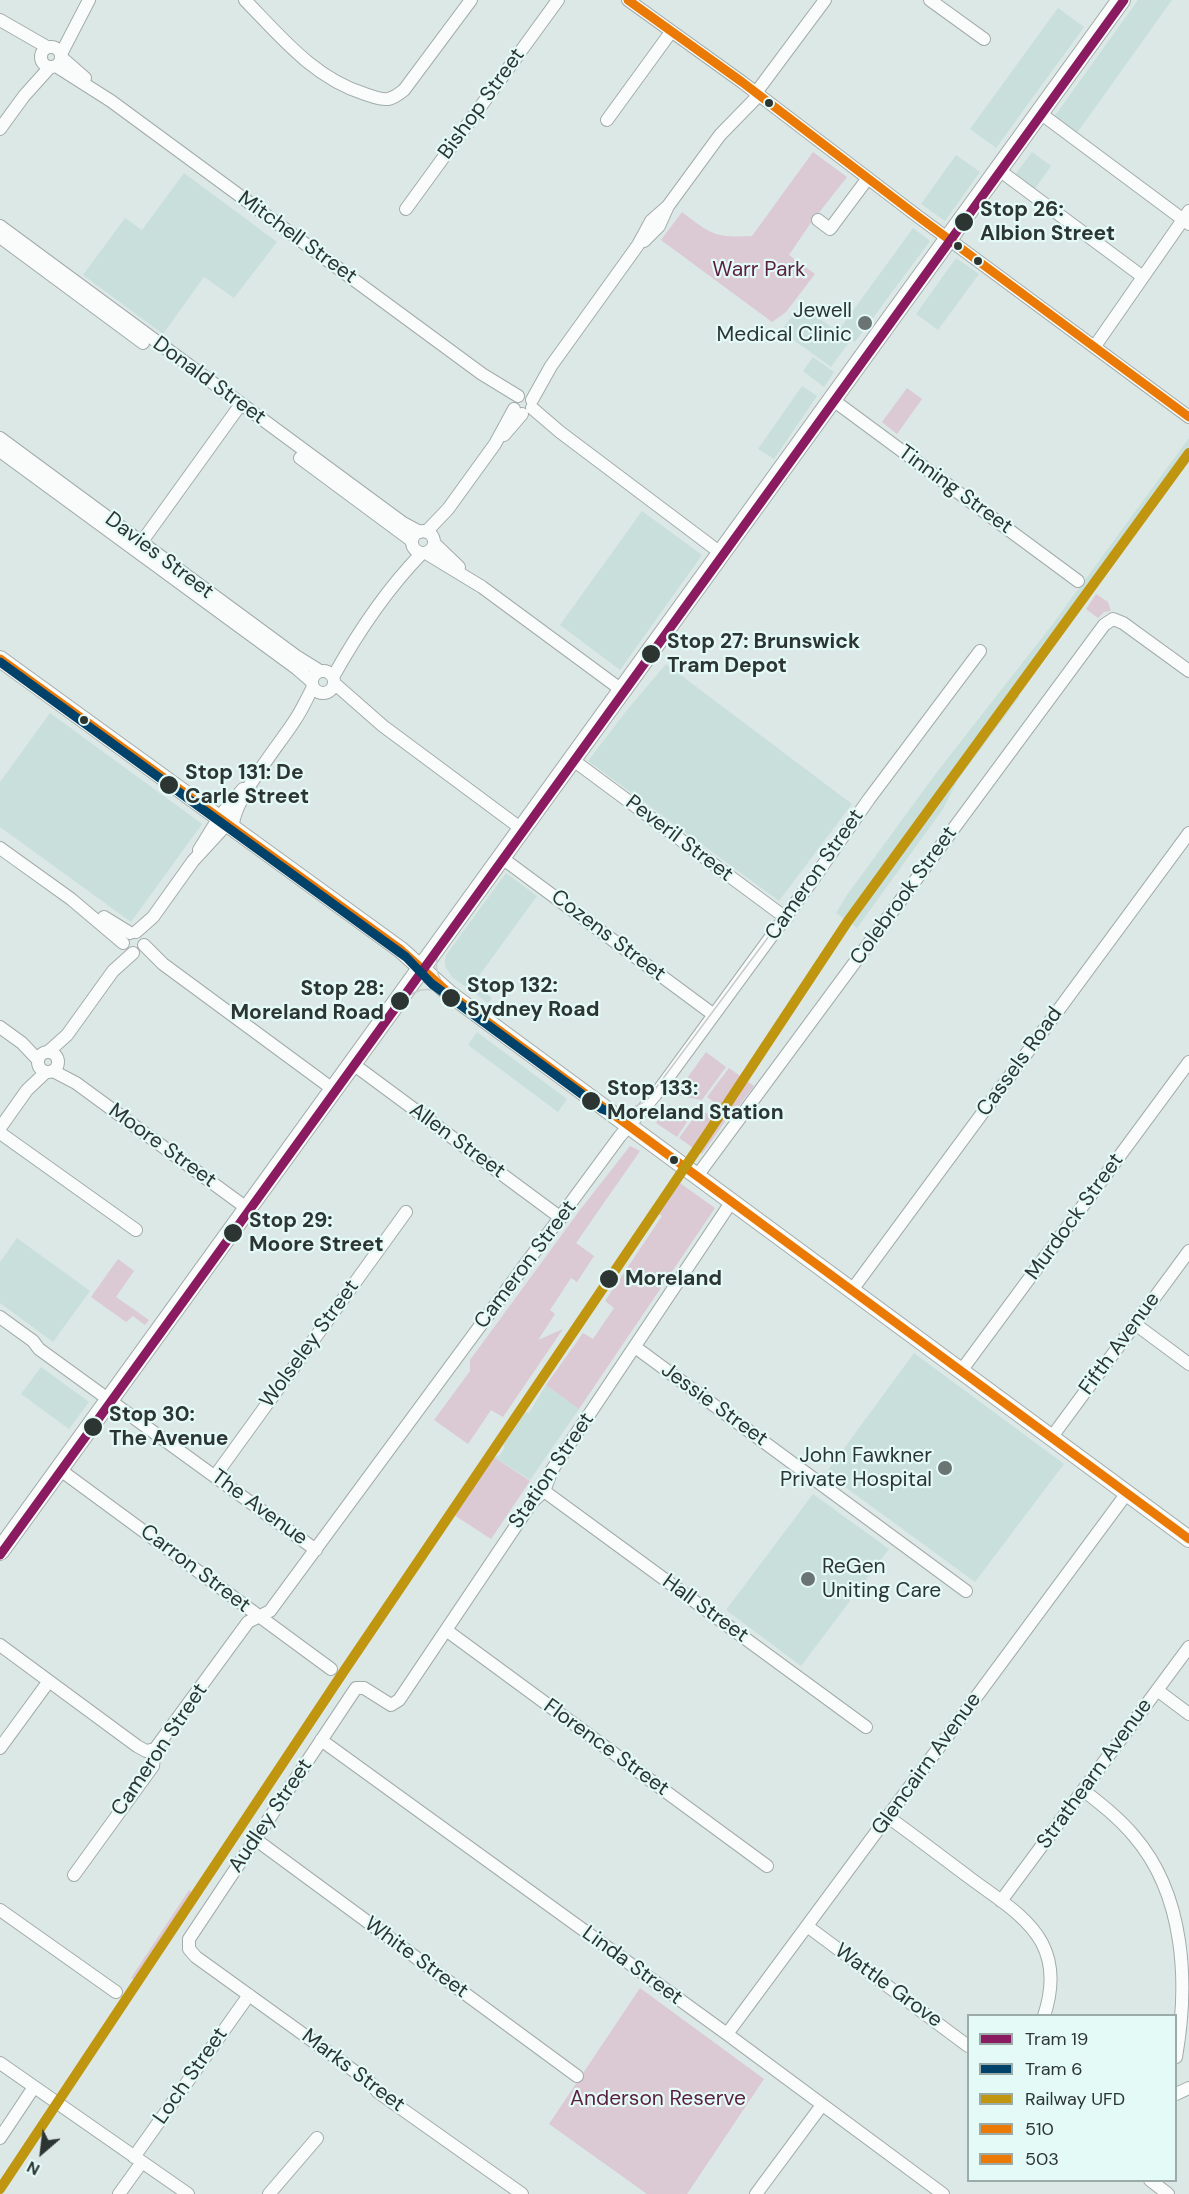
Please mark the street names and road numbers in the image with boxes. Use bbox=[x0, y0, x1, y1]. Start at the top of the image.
street label: Bishop Street bbox=[433, 44, 531, 164]
street label: Mitchell Street bbox=[233, 186, 361, 290]
street label: Donald Street bbox=[148, 332, 270, 430]
street label: Tinning Street bbox=[893, 440, 1017, 540]
street label: Davies Street bbox=[100, 507, 218, 605]
street label: Peveril Street bbox=[620, 790, 738, 888]
street label: Cameron Street bbox=[760, 805, 870, 945]
street label: Colebrook Street bbox=[845, 822, 963, 970]
street label: Cozens Street bbox=[546, 885, 670, 987]
street label: Cassels Road bbox=[972, 1002, 1068, 1122]
street label: Moore Street bbox=[103, 1098, 221, 1194]
street label: Allen Street bbox=[404, 1098, 510, 1184]
street label: Murdock Street bbox=[1021, 1149, 1129, 1285]
street label: Cameron Street bbox=[470, 1196, 582, 1334]
street label: Wolseley Street bbox=[255, 1275, 365, 1413]
street label: Fifth Avenue bbox=[1074, 1288, 1166, 1400]
street label: Jessie Street bbox=[656, 1358, 772, 1452]
street label: Station Street bbox=[504, 1408, 600, 1534]
street label: The Avenue bbox=[206, 1465, 312, 1551]
street label: Carron Street bbox=[135, 1519, 255, 1619]
street label: Hall Street bbox=[657, 1569, 753, 1649]
street label: Cameron Street bbox=[106, 1679, 214, 1821]
street label: Glencairn Avenue bbox=[867, 1688, 987, 1840]
street label: Florence Street bbox=[538, 1694, 674, 1802]
street label: Strathearn Avenue bbox=[1032, 1694, 1158, 1854]
street label: Audley Street bbox=[224, 1754, 318, 1878]
street label: White Street bbox=[359, 1912, 473, 2004]
street label: Linda Street bbox=[577, 1921, 687, 2011]
street label: Wattle Grove bbox=[829, 1939, 947, 2033]
street label: Loch Street bbox=[148, 2023, 234, 2129]
street label: Marks Street bbox=[297, 2024, 409, 2118]

